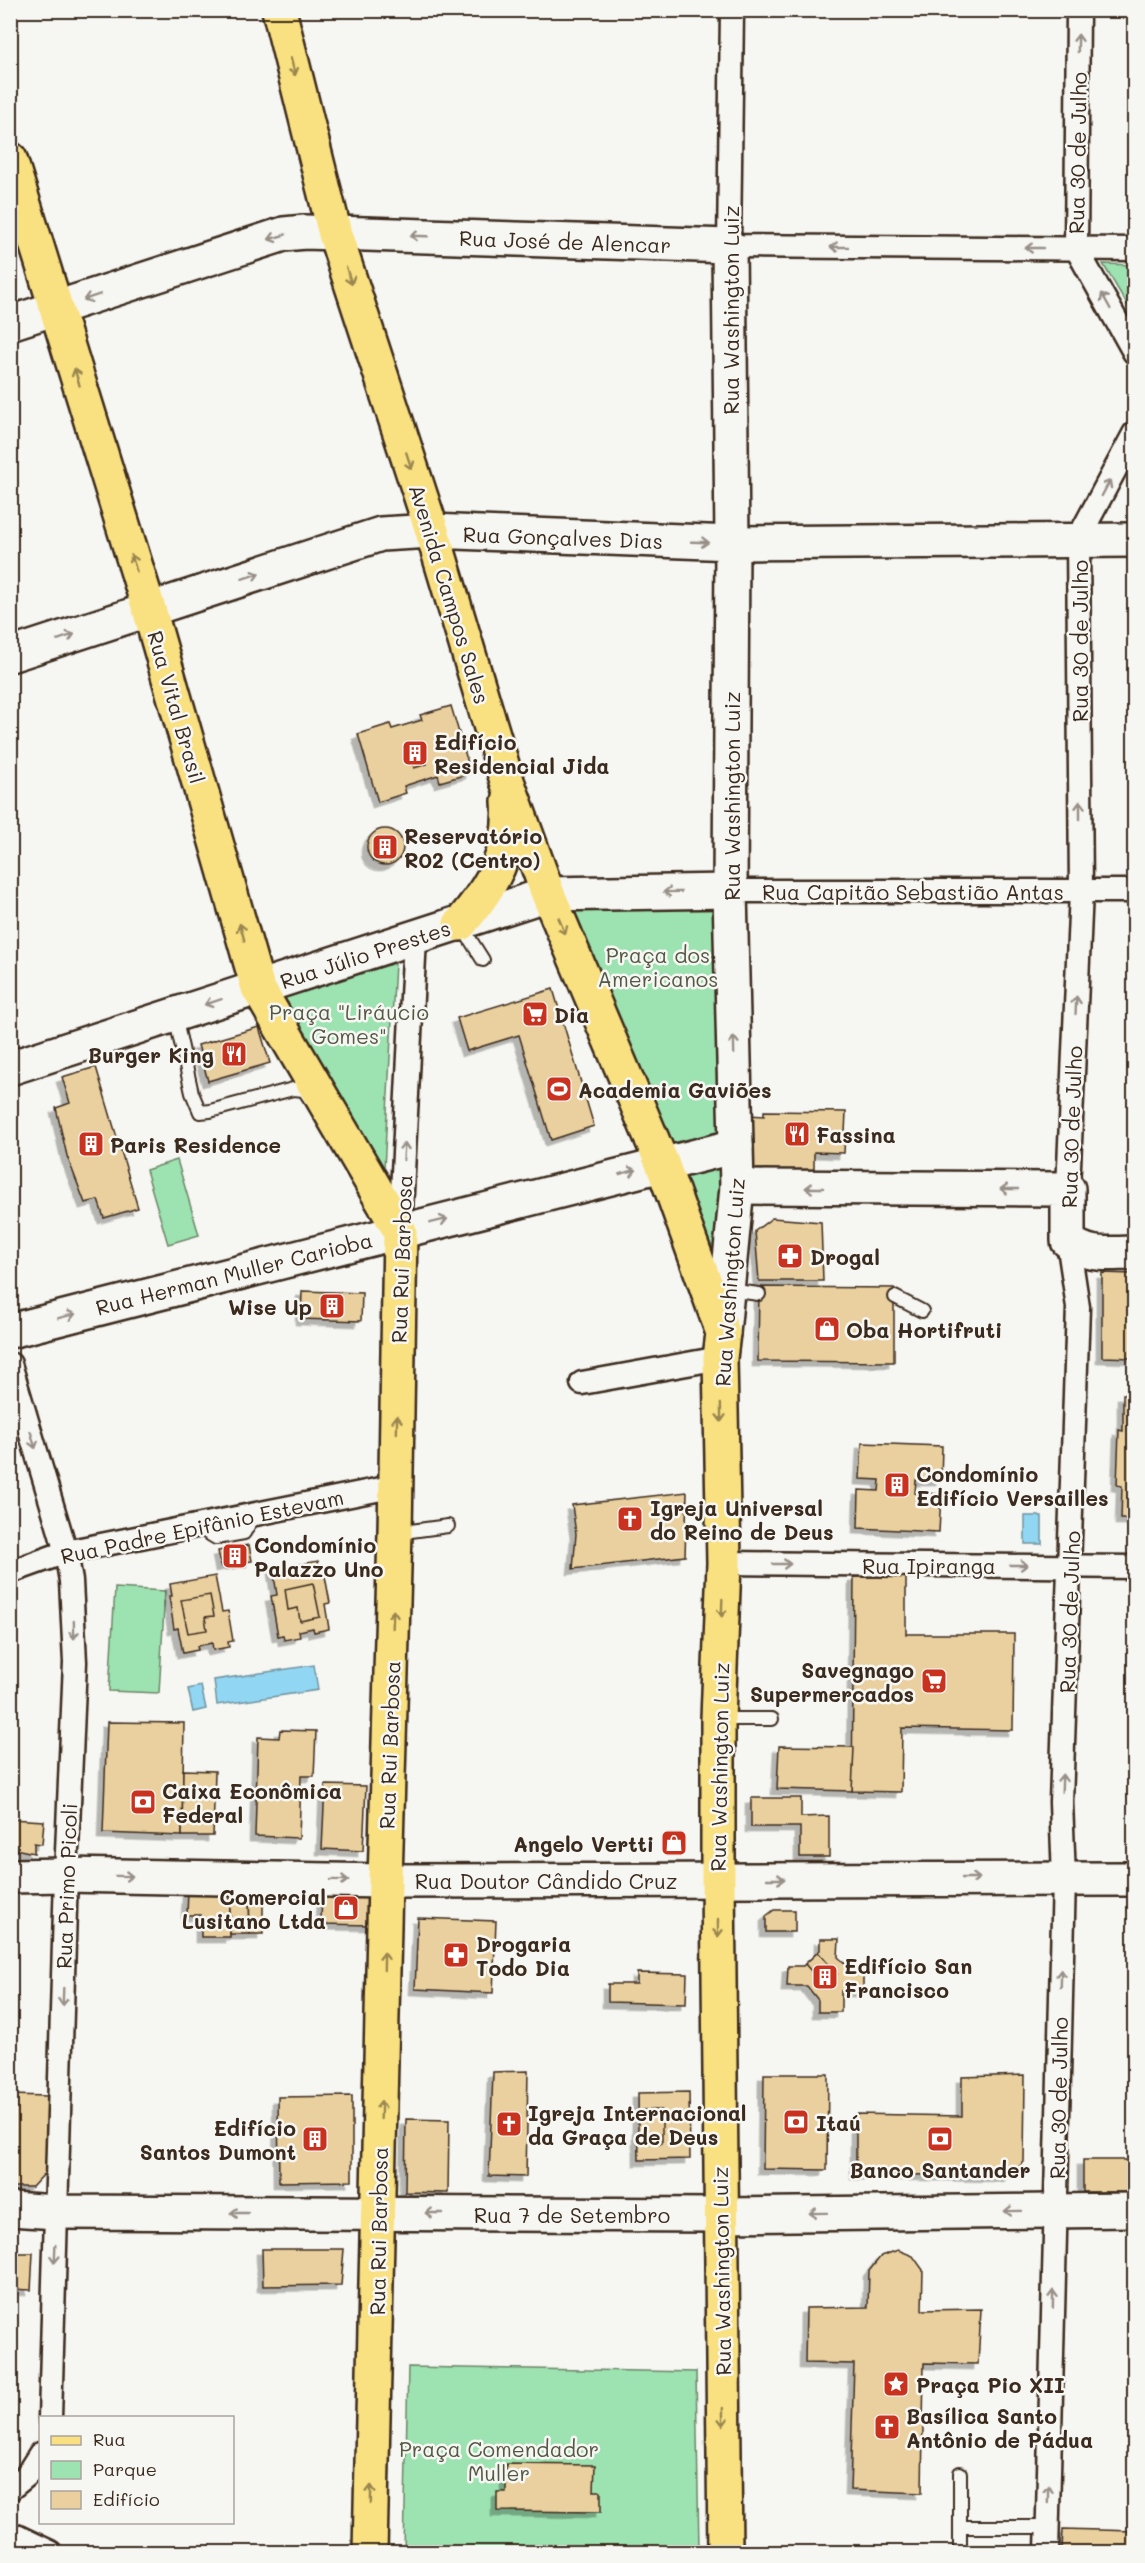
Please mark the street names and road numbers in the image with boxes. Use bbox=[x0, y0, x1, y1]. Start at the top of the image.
street label: Rua 30 de Julho bbox=[1062, 72, 1092, 234]
street label: Rua Washington Luiz bbox=[717, 205, 744, 415]
street label: Rua José de Alencar bbox=[459, 224, 671, 258]
street label: Avenida Campos Sales bbox=[404, 481, 496, 707]
street label: Rua Gonçalves Dias bbox=[462, 520, 664, 554]
street label: Rua 30 de Julho bbox=[1066, 560, 1093, 722]
street label: Rua Vital Brasil bbox=[142, 628, 212, 786]
street label: Rua Washington Luiz bbox=[718, 691, 745, 901]
street label: Rua Capitão Sebastião Antas bbox=[762, 878, 1064, 905]
street label: Rua Júlio Prestes bbox=[276, 914, 454, 994]
street label: Rua 30 de Julho bbox=[1055, 1045, 1087, 1209]
street label: Rua Rui Barbosa bbox=[385, 1174, 417, 1344]
street label: Rua Washington Luiz bbox=[708, 1177, 750, 1387]
street label: Rua Herman Muller Carioba bbox=[93, 1225, 375, 1321]
street label: Rua Padre Epifânio Estevam bbox=[58, 1483, 346, 1569]
street label: Rua 30 de Julho bbox=[1053, 1530, 1085, 1694]
street label: Rua Ipiranga bbox=[862, 1552, 996, 1579]
street label: Rua Rui Barbosa bbox=[373, 1660, 405, 1830]
street label: Rua Washington Luiz bbox=[704, 1662, 734, 1872]
street label: Rua Primo Picoli bbox=[50, 1802, 82, 1970]
street label: Rua Doutor Cândido Cruz bbox=[415, 1867, 677, 1894]
street label: Rua 30 de Julho bbox=[1043, 2017, 1073, 2179]
street label: Rua Rui Barbosa bbox=[363, 2146, 393, 2316]
street label: Rua Washington Luiz bbox=[706, 2166, 736, 2376]
street label: Rua 7 de Setembro bbox=[474, 2201, 670, 2228]

